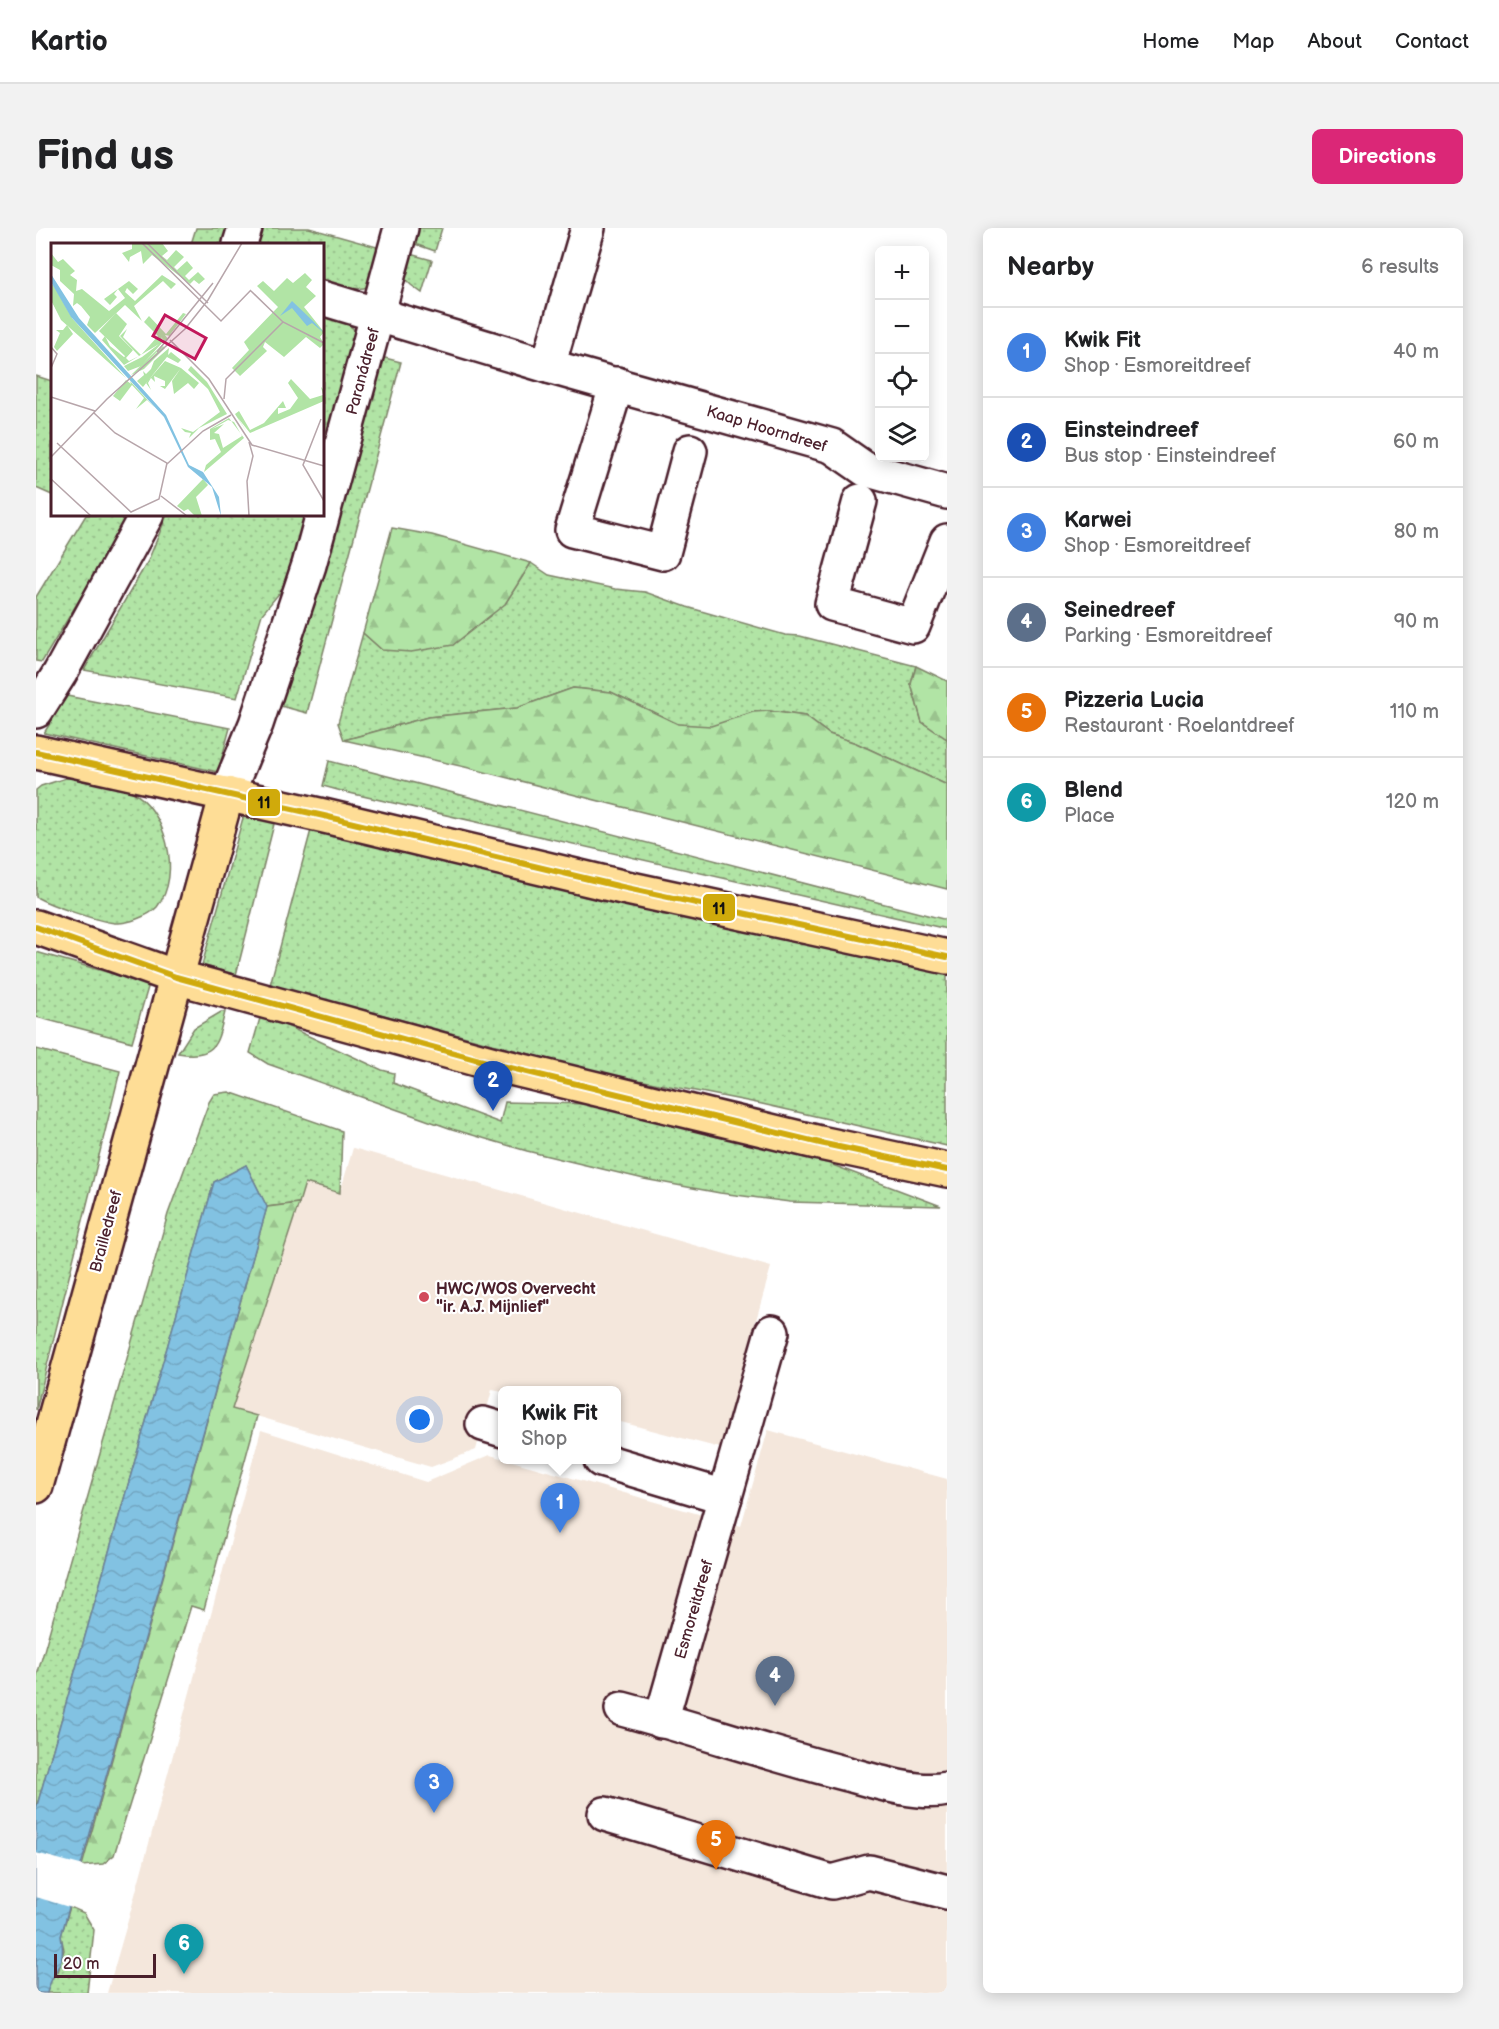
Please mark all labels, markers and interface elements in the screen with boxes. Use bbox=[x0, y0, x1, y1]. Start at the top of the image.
text: Kartio bbox=[30, 25, 108, 58]
text: Home bbox=[1142, 29, 1199, 54]
text: Map bbox=[1232, 29, 1274, 54]
text: About bbox=[1307, 29, 1362, 54]
text: Contact bbox=[1395, 29, 1469, 54]
button: Directions bbox=[1312, 129, 1463, 184]
text: Find us bbox=[36, 131, 174, 182]
inset map bbox=[51, 243, 324, 516]
map controls bbox=[875, 246, 929, 462]
button: + bbox=[875, 246, 929, 300]
text: Nearby bbox=[1007, 252, 1094, 283]
text: 6 results bbox=[1361, 255, 1439, 279]
button: − bbox=[875, 300, 929, 354]
street label: Paranádreef bbox=[343, 326, 384, 417]
text: Kwik Fit bbox=[1064, 327, 1141, 354]
text: 1 bbox=[1022, 340, 1031, 364]
text: 40 m bbox=[1393, 340, 1439, 364]
button: locate bbox=[875, 354, 929, 408]
text: Shop · Esmoreitdreef bbox=[1064, 354, 1251, 378]
street label: Kaap Hoorndreef bbox=[704, 402, 829, 457]
button: layers bbox=[875, 408, 929, 462]
text: Einsteindreef bbox=[1064, 417, 1199, 444]
text: 2 bbox=[1021, 430, 1032, 454]
text: 60 m bbox=[1393, 430, 1439, 454]
text: Bus stop · Einsteindreef bbox=[1064, 444, 1276, 468]
text: Karwei bbox=[1064, 507, 1132, 534]
text: 3 bbox=[1021, 520, 1032, 544]
text: 80 m bbox=[1394, 520, 1439, 544]
text: Shop · Esmoreitdreef bbox=[1064, 534, 1251, 558]
text: Seinedreef bbox=[1064, 597, 1175, 624]
text: 4 bbox=[1021, 610, 1032, 634]
text: 90 m bbox=[1394, 610, 1439, 634]
text: Parking · Esmoreitdreef bbox=[1064, 624, 1273, 648]
text: Pizzeria Lucia bbox=[1064, 687, 1204, 714]
text: 5 bbox=[1021, 700, 1032, 724]
text: 110 m bbox=[1390, 700, 1439, 724]
text: Restaurant · Roelantdreef bbox=[1064, 714, 1295, 738]
text: Blend bbox=[1064, 777, 1123, 804]
line badge: 11 bbox=[247, 788, 281, 817]
text: 6 bbox=[1020, 790, 1033, 814]
text: 120 m bbox=[1386, 790, 1439, 814]
text: 11 bbox=[257, 794, 271, 813]
text: Place bbox=[1064, 804, 1115, 828]
line badge: 11 bbox=[702, 893, 736, 922]
text: 11 bbox=[712, 900, 726, 919]
pin: 2 bbox=[474, 1062, 512, 1111]
street label: Brailledreef bbox=[86, 1188, 127, 1275]
place label: HWC/WOS Overvecht "ir. A.J. Mijnlief" bbox=[436, 1280, 596, 1317]
marker: HWC/WOS Overvecht "ir. A.J. Mijnlief" bbox=[417, 1290, 431, 1304]
popup bbox=[498, 1386, 621, 1464]
text: Kwik Fit bbox=[521, 1400, 598, 1427]
your location bbox=[405, 1405, 434, 1434]
text: Shop bbox=[521, 1427, 567, 1451]
pin: 1 bbox=[540, 1484, 580, 1533]
street label: Esmoreitdreef bbox=[671, 1558, 718, 1661]
pin: 4 bbox=[756, 1656, 794, 1706]
pin: 3 bbox=[414, 1764, 454, 1813]
pin: 5 bbox=[696, 1820, 736, 1870]
pin: 6 bbox=[164, 1924, 204, 1974]
scale bar bbox=[54, 1951, 156, 1978]
text: 20 m bbox=[63, 1955, 99, 1974]

